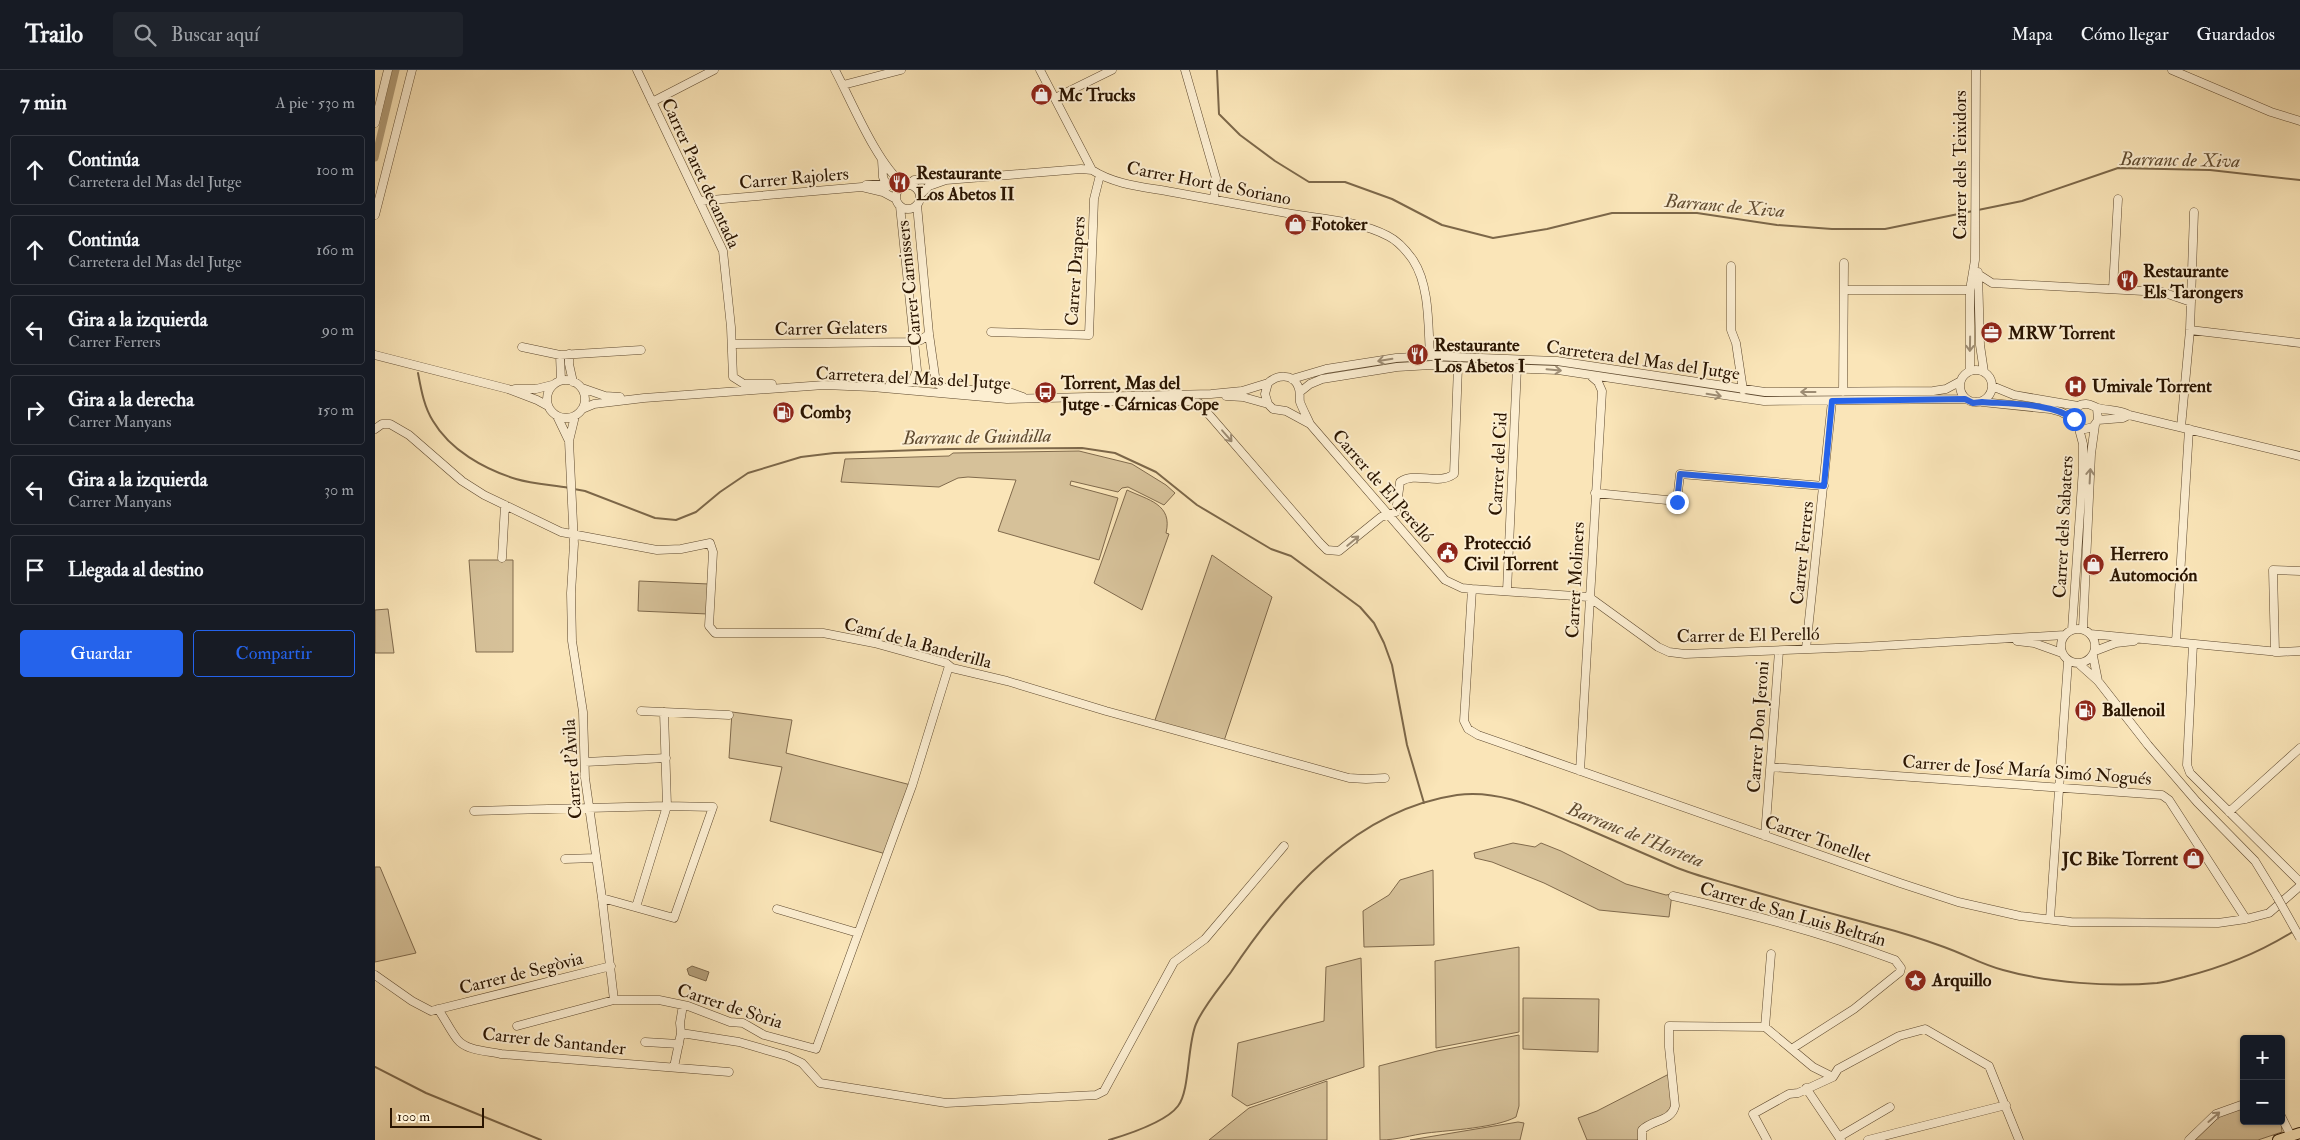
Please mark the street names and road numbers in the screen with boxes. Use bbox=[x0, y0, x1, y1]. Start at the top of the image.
street label: Carrer dels Teixidors bbox=[1949, 90, 1972, 240]
street label: Carrer Paret decantada bbox=[656, 95, 746, 252]
street label: Carrer Hort de Soriano bbox=[1125, 156, 1293, 211]
street label: Carrer Rajolers bbox=[738, 162, 850, 195]
street label: Carrer Drapers bbox=[1060, 215, 1091, 327]
street label: Carrer Carnissers bbox=[891, 219, 928, 347]
street label: Carrer Gelaters bbox=[774, 316, 888, 341]
street label: Carretera del Mas del Jutge bbox=[1545, 336, 1742, 386]
street label: Carretera del Mas del Jutge bbox=[815, 362, 1012, 395]
street label: Carrer del Cid bbox=[1484, 412, 1513, 516]
street label: Carrer de El Perelló bbox=[1327, 425, 1438, 548]
street label: Carrer dels Sabaters bbox=[2048, 455, 2079, 599]
street label: Carrer Ferrers bbox=[1786, 500, 1819, 606]
street label: Carrer Moliners bbox=[1561, 521, 1590, 639]
street label: Camí de la Banderilla bbox=[841, 613, 995, 674]
street label: Carrer de El Perelló bbox=[1676, 623, 1820, 648]
street label: Carrer Don Jeroni bbox=[1742, 660, 1775, 794]
street label: Carrer d'Àvila bbox=[557, 718, 587, 820]
street label: Carrer de José María Simó Nogués bbox=[1901, 750, 2152, 791]
street label: Carrer Tonellet bbox=[1762, 811, 1874, 868]
street label: Carrer de San Luis Beltrán bbox=[1697, 877, 1889, 952]
street label: Carrer de Segòvia bbox=[457, 947, 586, 1000]
street label: Carrer de Sòria bbox=[674, 979, 786, 1035]
street label: Carrer de Santander bbox=[481, 1023, 627, 1061]

